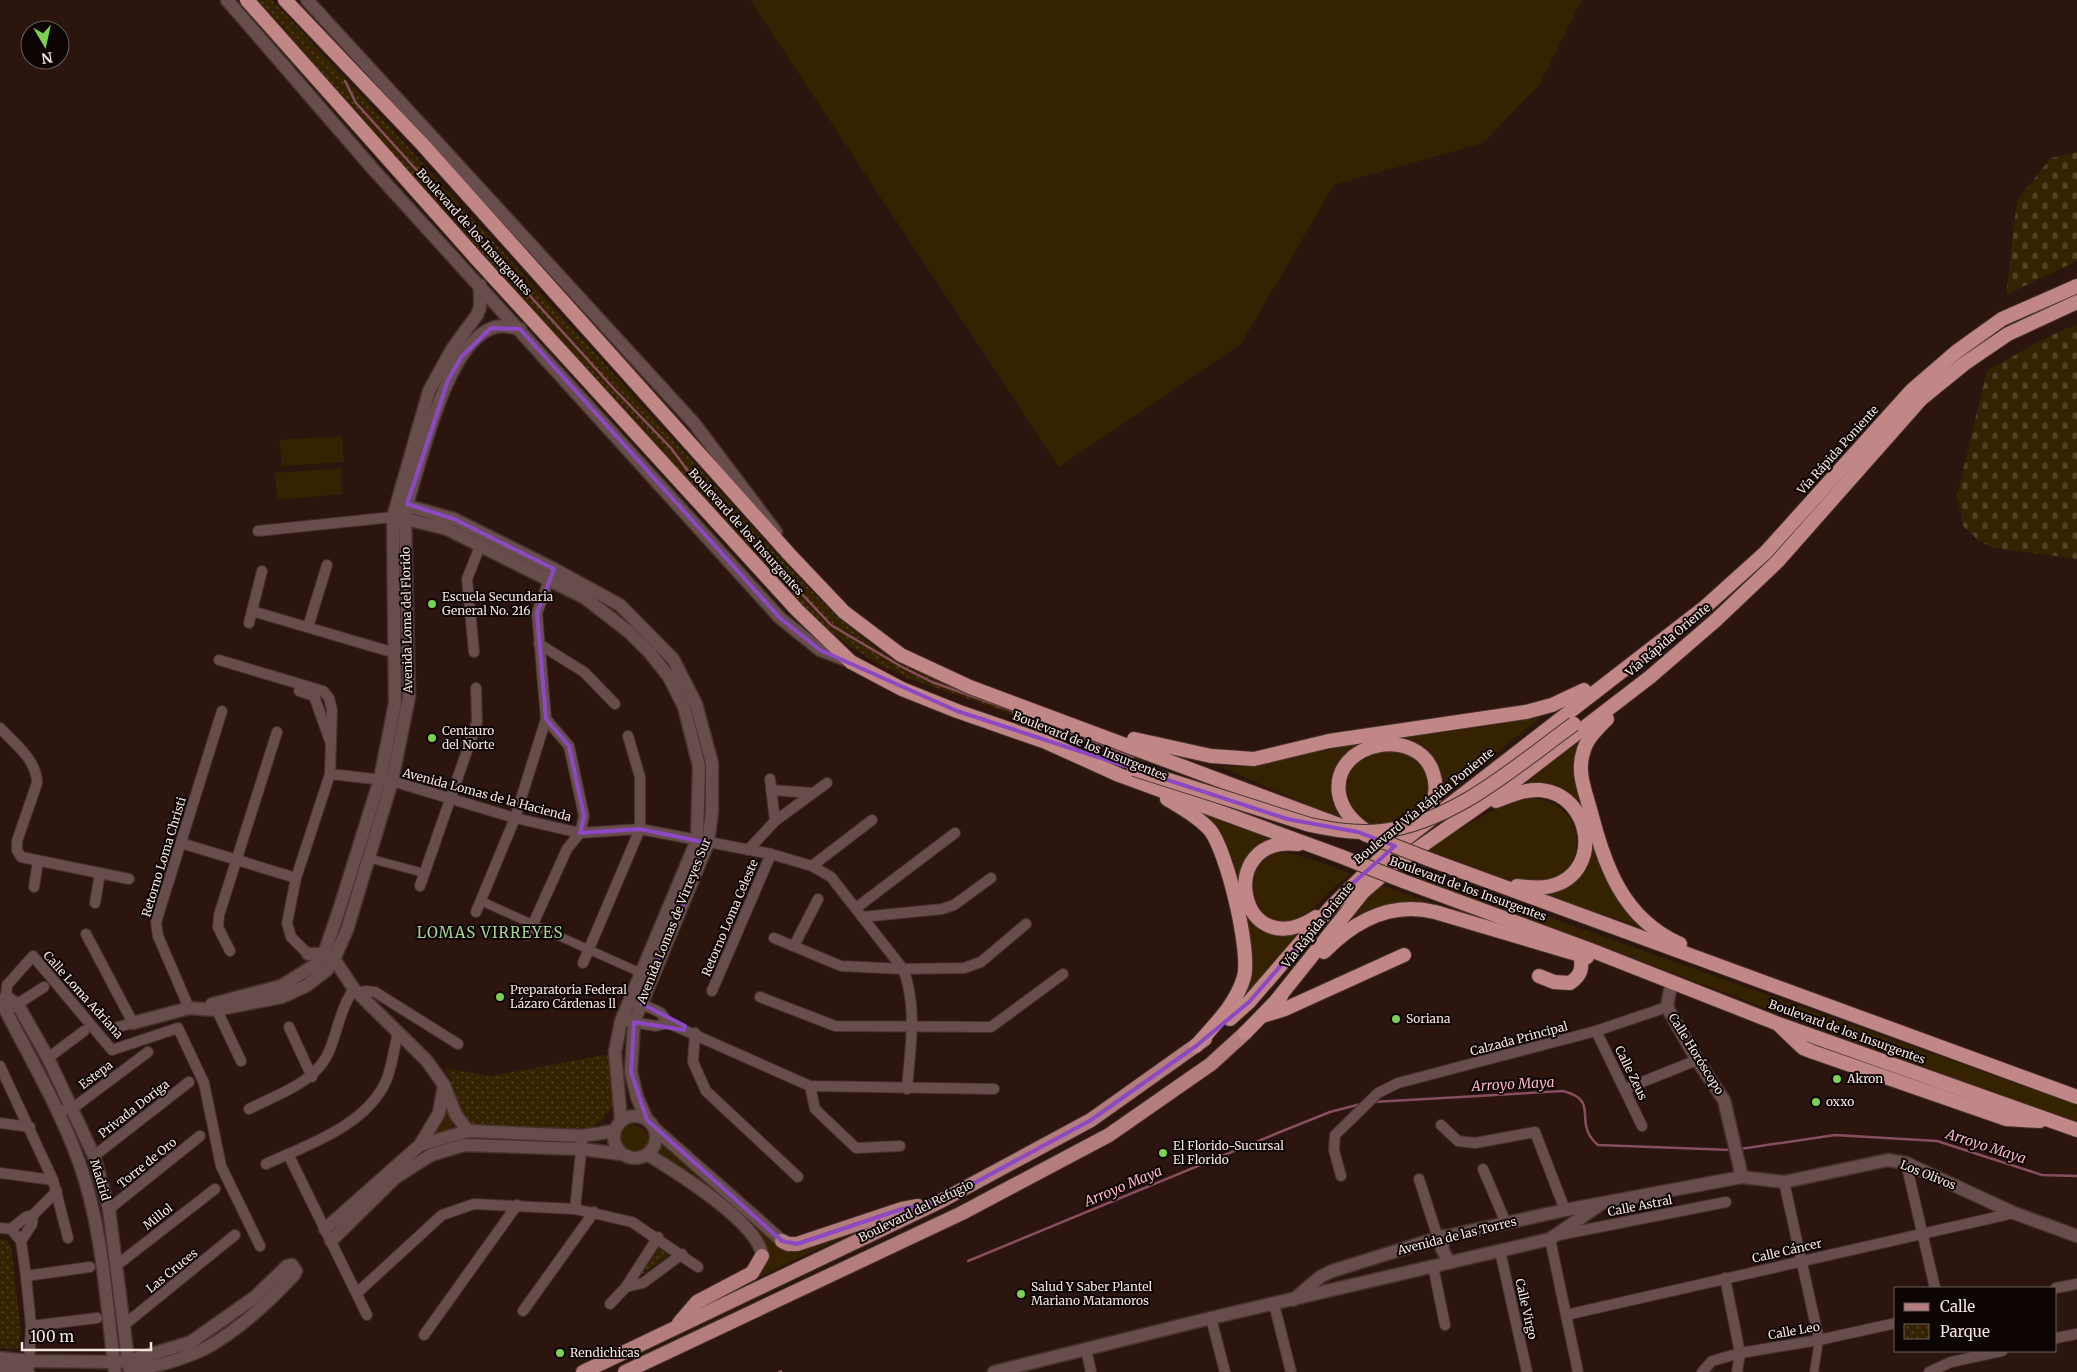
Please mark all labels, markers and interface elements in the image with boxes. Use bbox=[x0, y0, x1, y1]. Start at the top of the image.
north arrow bbox=[20, 20, 70, 70]
text: N bbox=[40, 48, 54, 68]
street label: Boulevard de los Insurgentes bbox=[413, 165, 535, 298]
street label: Vía Rápida Poniente bbox=[1793, 402, 1882, 498]
street label: Boulevard de los Insurgentes bbox=[685, 465, 807, 598]
street label: Avenida Loma del Florido bbox=[398, 547, 415, 694]
place label: Escuela Secundaria General No. 216 bbox=[442, 589, 554, 618]
marker: Escuela Secundaria General No. 216 bbox=[426, 598, 438, 610]
street label: Vía Rápida Oriente bbox=[1621, 600, 1713, 680]
street label: Boulevard de los Insurgentes bbox=[1011, 708, 1170, 784]
place label: Centauro del Norte bbox=[442, 723, 494, 752]
marker: Centauro del Norte bbox=[426, 732, 438, 744]
street label: Boulevard Vía Rápida Poniente bbox=[1351, 745, 1497, 867]
street label: Avenida Lomas de la Hacienda bbox=[400, 764, 574, 824]
street label: Retorno Loma Christi bbox=[138, 795, 189, 919]
street label: Avenida Lomas de Virreyes Sur bbox=[633, 835, 714, 1007]
street label: Boulevard de los Insurgentes bbox=[1388, 853, 1549, 924]
street label: Retorno Loma Celeste bbox=[698, 857, 761, 979]
street label: Vía Rápida Oriente bbox=[1278, 879, 1357, 971]
district label: LOMAS VIRREYES bbox=[417, 923, 563, 942]
street label: Calle Loma Adriana bbox=[40, 948, 127, 1042]
place label: Preparatoria Federal Lázaro Cárdenas ll bbox=[510, 982, 627, 1011]
marker: Preparatoria Federal Lázaro Cárdenas ll bbox=[494, 991, 506, 1003]
street label: Boulevard de los Insurgentes bbox=[1767, 996, 1928, 1067]
street label: Calle Horóscopo bbox=[1665, 1010, 1727, 1097]
place label: Soriana bbox=[1406, 1011, 1451, 1026]
marker: Soriana bbox=[1390, 1013, 1402, 1025]
street label: Calzada Principal bbox=[1468, 1018, 1570, 1059]
street label: Calle Zeus bbox=[1612, 1043, 1651, 1102]
street label: Estepa bbox=[76, 1057, 116, 1092]
place label: Akron bbox=[1846, 1071, 1883, 1086]
water label: Arroyo Maya bbox=[1470, 1073, 1555, 1095]
marker: Akron bbox=[1831, 1073, 1843, 1085]
street label: Privada Doriga bbox=[95, 1076, 173, 1141]
place label: oxxo bbox=[1826, 1094, 1854, 1109]
marker: oxxo bbox=[1810, 1096, 1822, 1108]
water label: Arroyo Maya bbox=[1943, 1124, 2028, 1167]
street label: Torre de Oro bbox=[114, 1134, 179, 1191]
place label: El Florido-Sucursal El Florido bbox=[1173, 1138, 1284, 1167]
marker: El Florido-Sucursal El Florido bbox=[1157, 1147, 1169, 1159]
street label: Los Olivos bbox=[1898, 1157, 1958, 1193]
street label: Madrid bbox=[87, 1158, 114, 1202]
water label: Arroyo Maya bbox=[1080, 1161, 1165, 1211]
street label: Boulevard del Refugio bbox=[856, 1176, 976, 1245]
street label: Calle Astral bbox=[1606, 1192, 1674, 1219]
street label: Millol bbox=[140, 1200, 176, 1233]
street label: Avenida de las Torres bbox=[1395, 1213, 1518, 1258]
street label: Calle Cáncer bbox=[1751, 1235, 1824, 1266]
street label: Las Cruces bbox=[143, 1245, 201, 1296]
street label: Calle Virgo bbox=[1512, 1277, 1541, 1341]
place label: Salud Y Saber Plantel Mariano Matamoros bbox=[1031, 1279, 1152, 1308]
legend bbox=[1894, 1287, 2057, 1352]
marker: Salud Y Saber Plantel Mariano Matamoros bbox=[1015, 1288, 1027, 1300]
text: Calle bbox=[1940, 1297, 1975, 1316]
street label: Calle Leo bbox=[1767, 1319, 1821, 1342]
scale bar bbox=[22, 1320, 151, 1352]
text: Parque bbox=[1940, 1322, 1990, 1341]
text: 100 m bbox=[30, 1327, 74, 1346]
place label: Rendichicas bbox=[570, 1345, 640, 1360]
marker: Rendichicas bbox=[554, 1347, 566, 1359]

